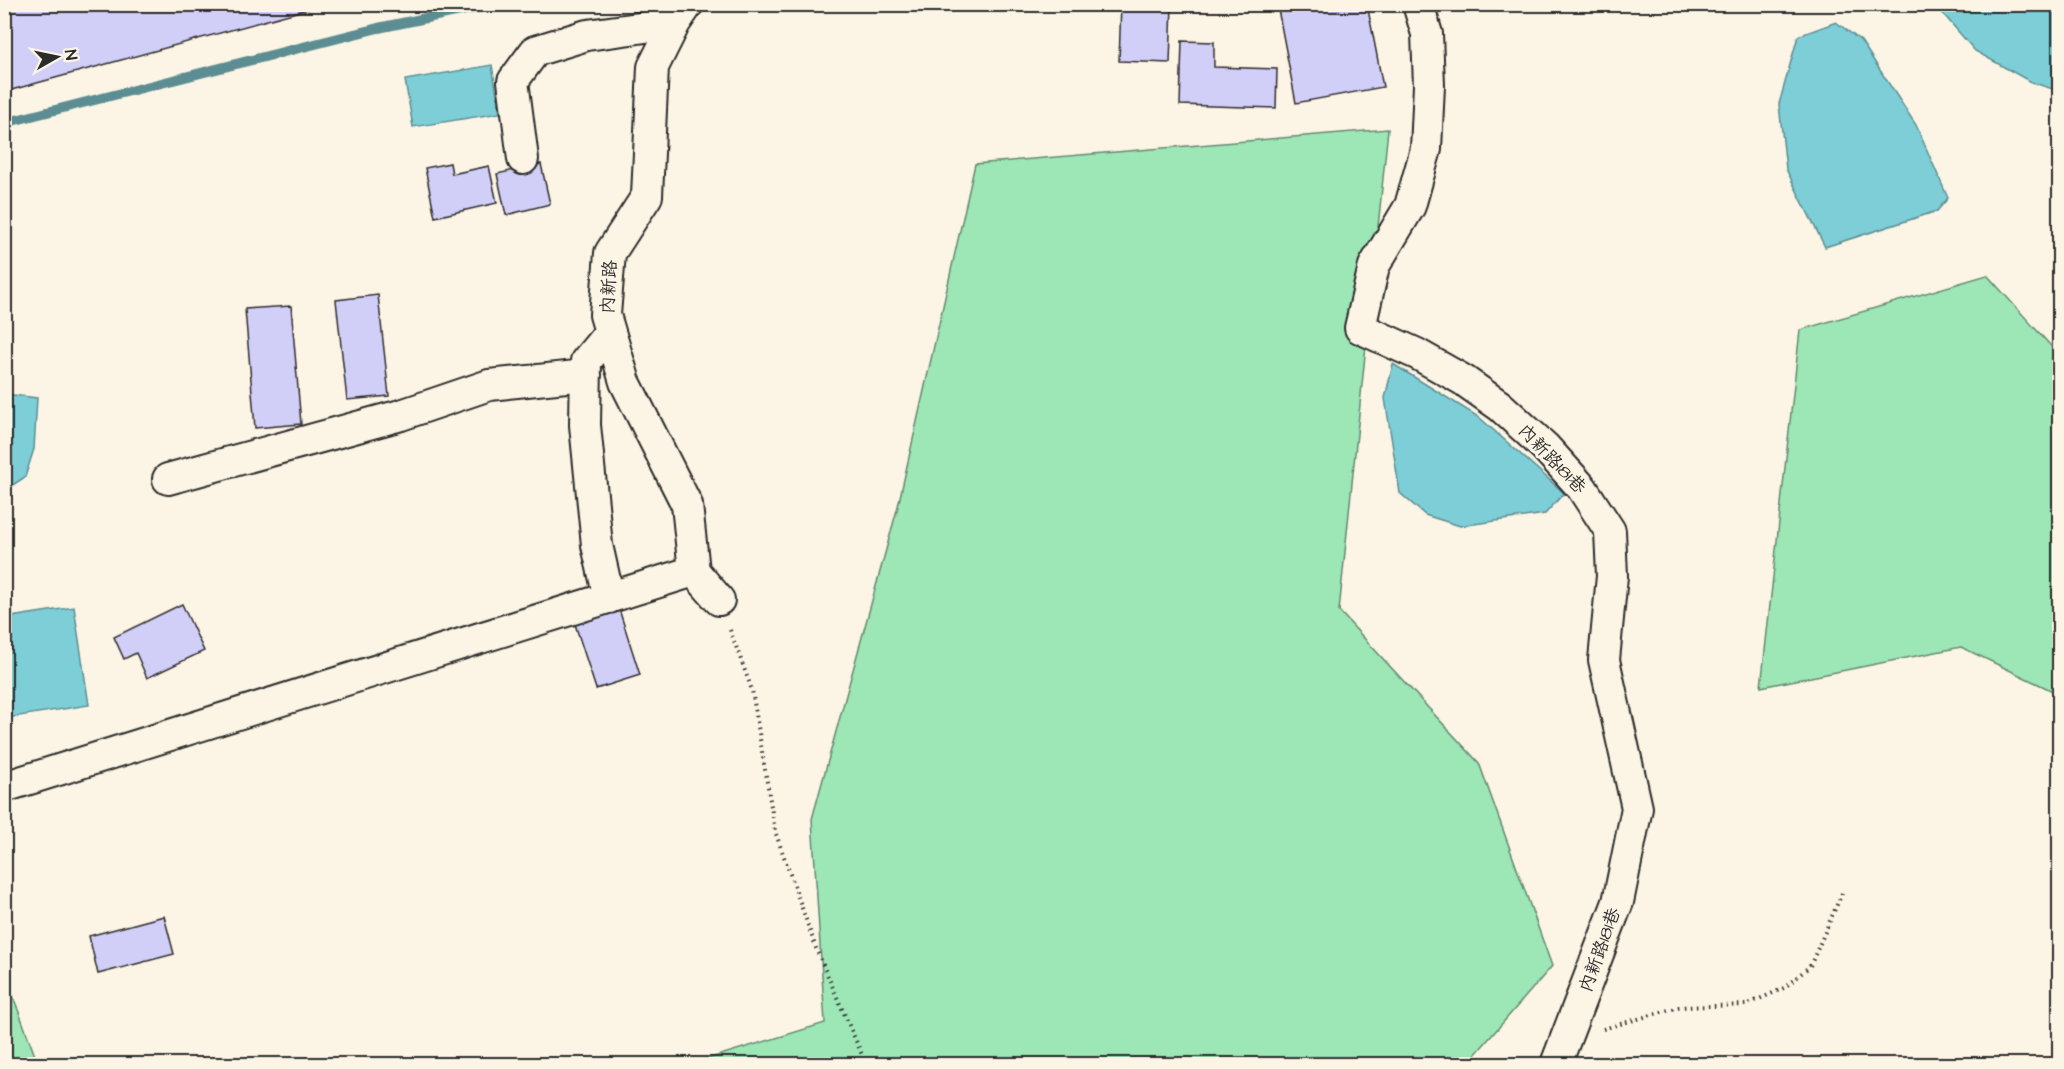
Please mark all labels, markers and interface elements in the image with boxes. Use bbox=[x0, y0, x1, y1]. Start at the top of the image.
north arrow bbox=[27, 27, 87, 87]
text: N bbox=[59, 48, 82, 61]
street label: 內新路 bbox=[595, 259, 623, 315]
street label: 內新路181巷 bbox=[1512, 419, 1592, 499]
street label: 內新路181巷 bbox=[1573, 904, 1627, 996]

